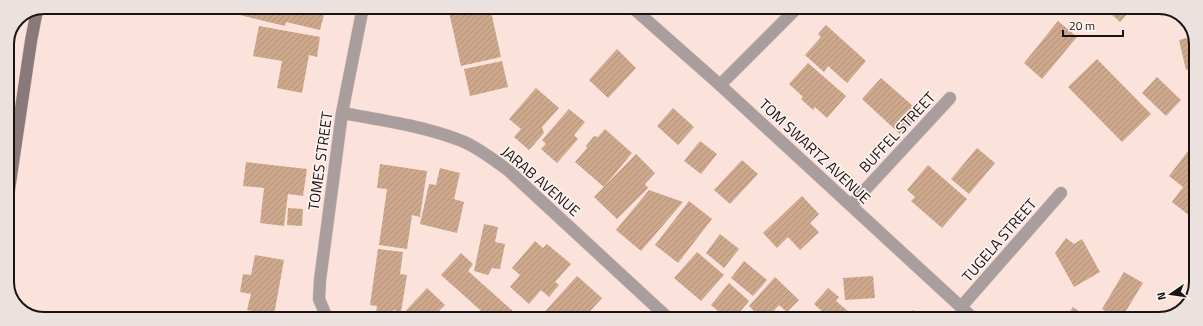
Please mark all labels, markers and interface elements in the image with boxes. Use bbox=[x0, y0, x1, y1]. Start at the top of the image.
scale bar bbox=[1063, 12, 1123, 38]
text: 20 m bbox=[1069, 16, 1095, 35]
street label: BUFFEL STREET bbox=[853, 86, 941, 178]
street label: TOM SWARTZ AVENUE bbox=[754, 93, 876, 209]
street label: TOMES STREET bbox=[302, 110, 338, 212]
street label: JARAB AVENUE bbox=[497, 140, 585, 222]
street label: TUGELA STREET bbox=[956, 193, 1042, 287]
north arrow bbox=[1151, 274, 1191, 314]
text: N bbox=[1153, 291, 1170, 302]

